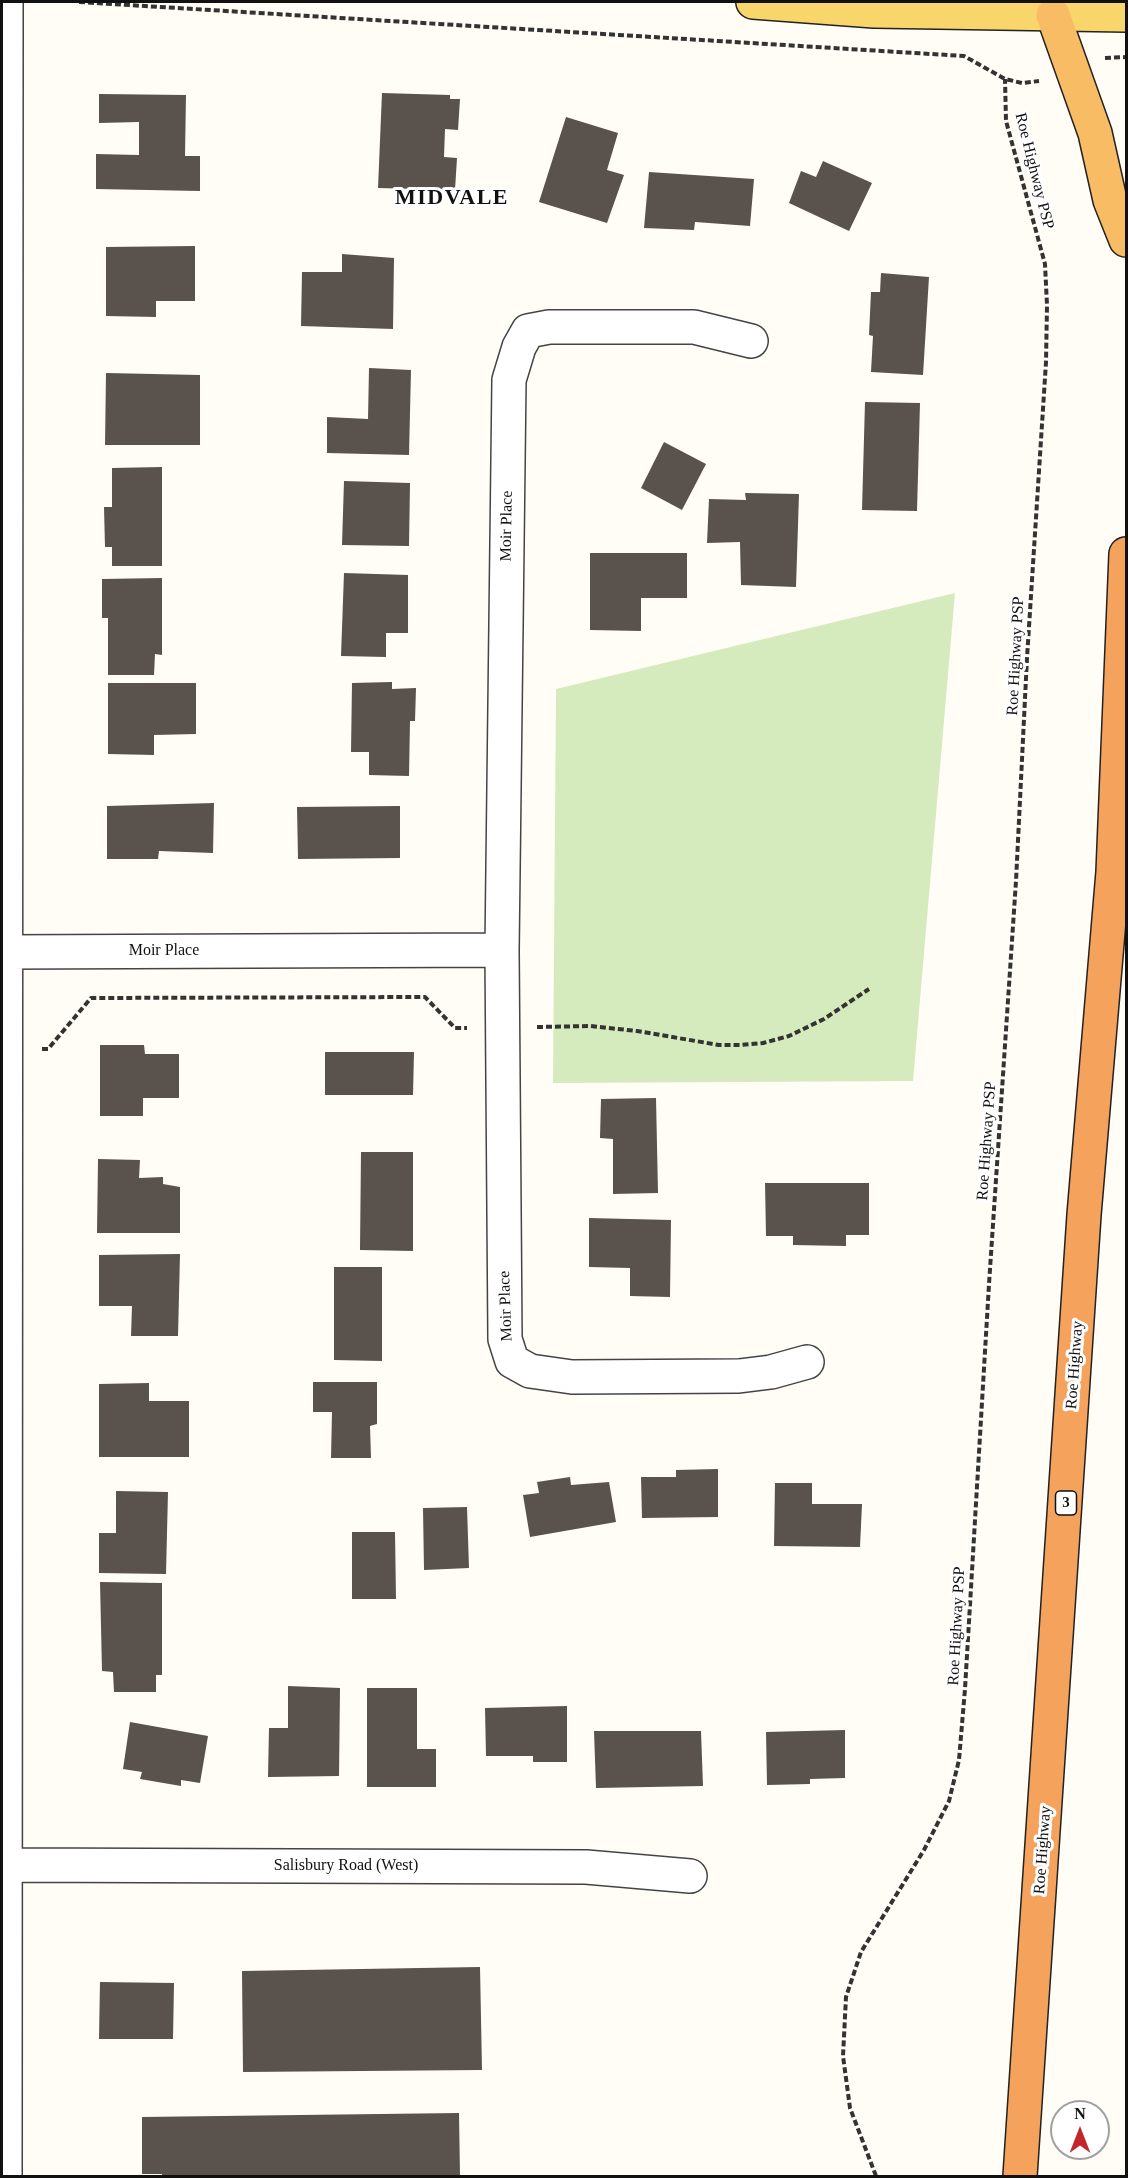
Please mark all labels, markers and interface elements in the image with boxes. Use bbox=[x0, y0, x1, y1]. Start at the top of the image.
street label: Roe Highway PSP bbox=[1010, 111, 1058, 231]
district label: MIDVALE bbox=[395, 185, 509, 211]
street label: Moir Place bbox=[497, 491, 517, 561]
street label: Roe Highway PSP bbox=[1003, 596, 1029, 716]
street label: Moir Place bbox=[129, 941, 199, 961]
street label: Roe Highway PSP bbox=[973, 1081, 1001, 1201]
street label: Moir Place bbox=[495, 1270, 517, 1342]
street label: Roe Highway bbox=[1062, 1320, 1088, 1410]
road number: 3 bbox=[1056, 1491, 1076, 1515]
street label: Roe Highway PSP bbox=[944, 1566, 970, 1686]
street label: Roe Highway bbox=[1030, 1805, 1056, 1895]
street label: Salisbury Road (West) bbox=[274, 1856, 418, 1876]
north arrow bbox=[1050, 2100, 1110, 2160]
text: N bbox=[1074, 2105, 1086, 2122]

